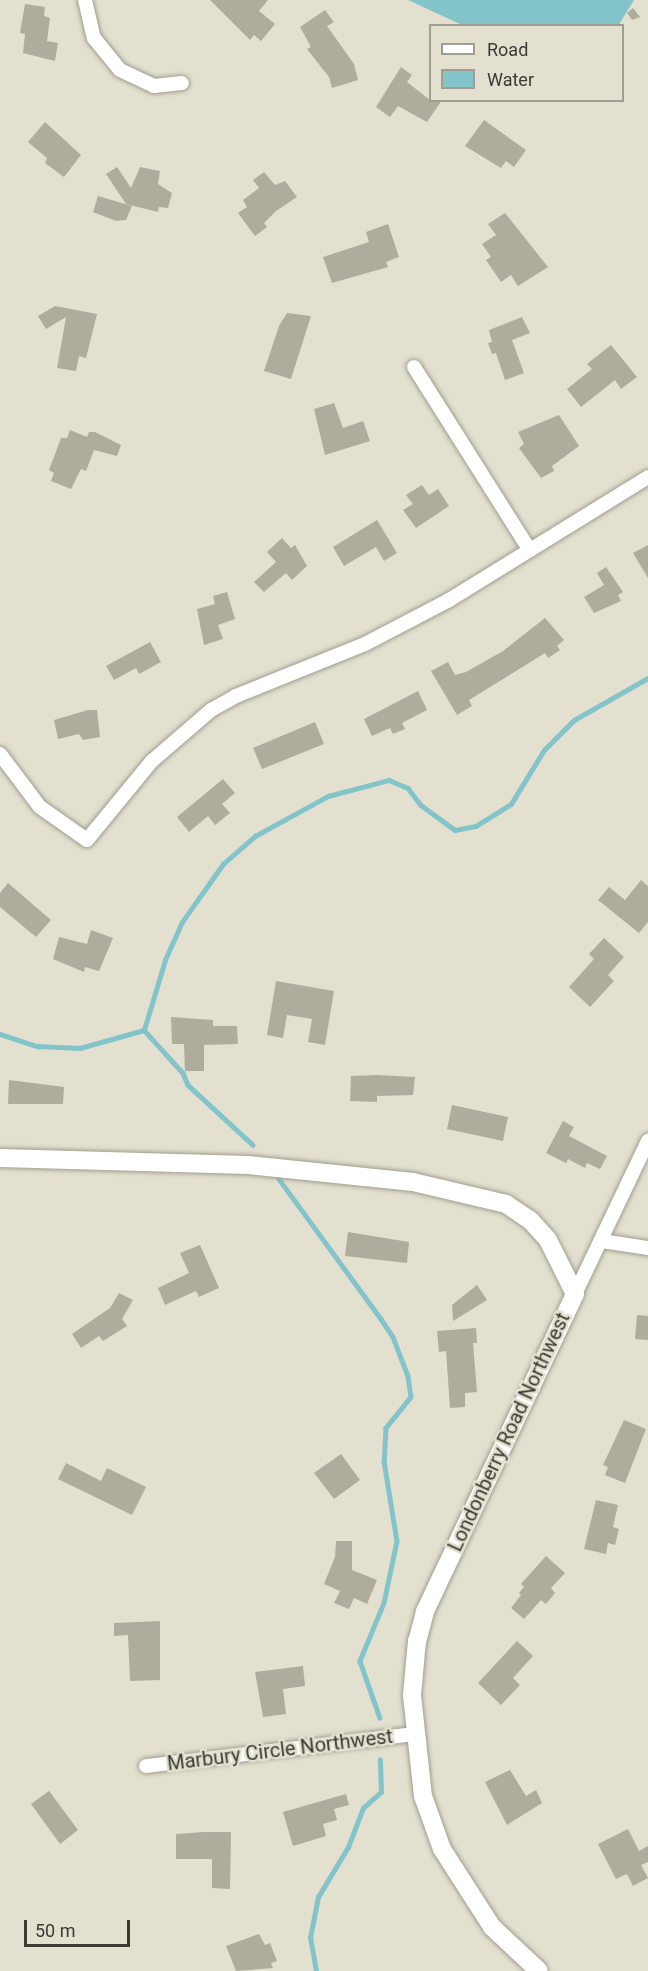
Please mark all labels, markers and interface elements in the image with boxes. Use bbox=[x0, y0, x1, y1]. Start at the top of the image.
legend bbox=[429, 24, 624, 102]
text: Road bbox=[487, 39, 528, 60]
text: Water bbox=[487, 69, 534, 90]
street label: Londonberry Road Northwest bbox=[443, 1309, 575, 1555]
street label: Marbury Circle Northwest bbox=[166, 1724, 394, 1776]
scale bar bbox=[27, 1908, 134, 1946]
text: 50 m bbox=[35, 1920, 75, 1941]

